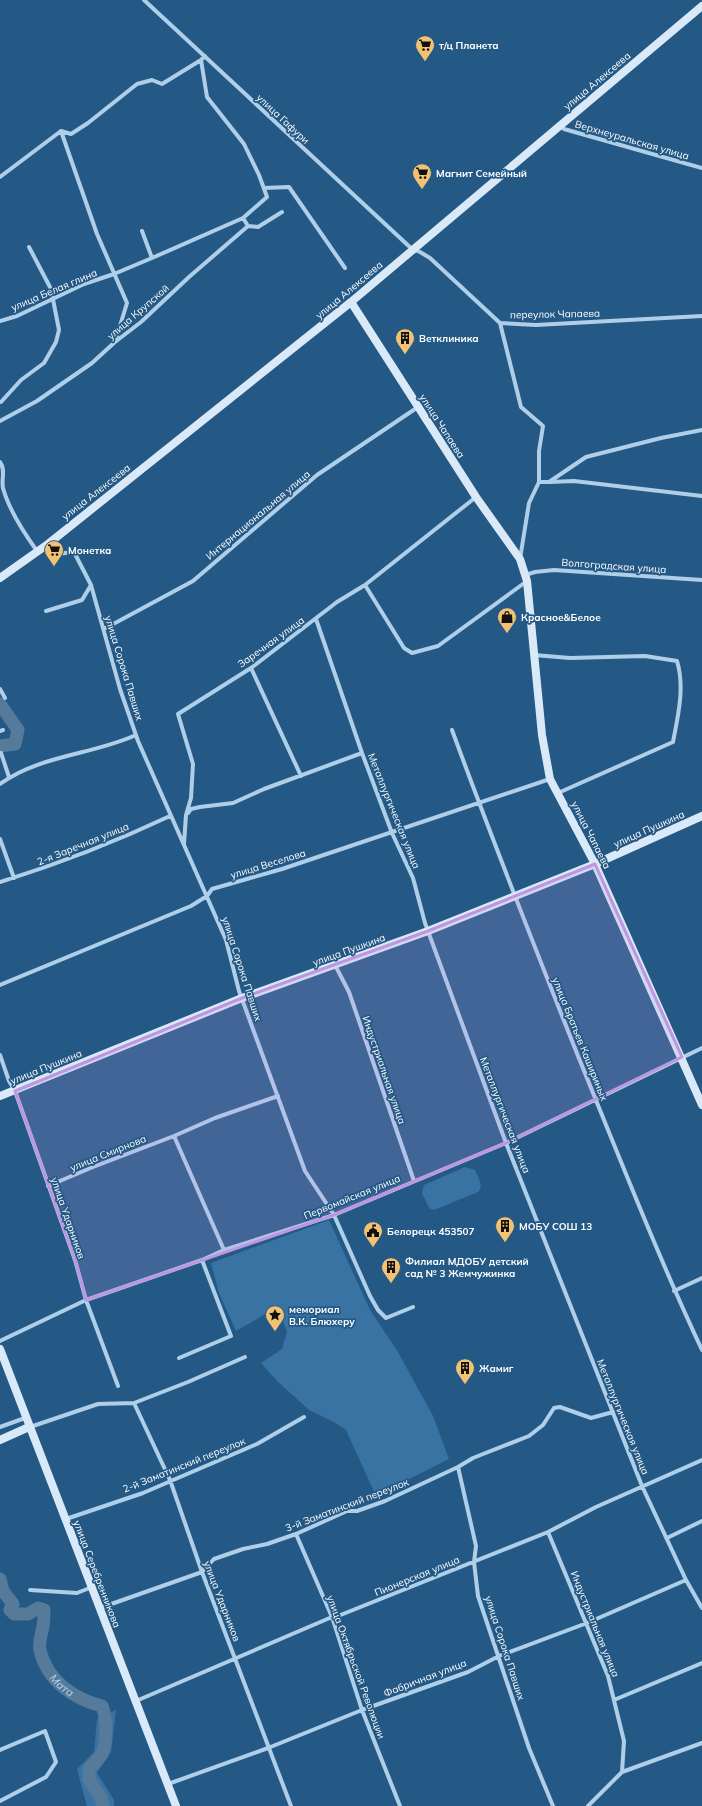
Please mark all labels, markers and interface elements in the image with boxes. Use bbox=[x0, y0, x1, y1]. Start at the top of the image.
supermarket icon: т/ц Планета bbox=[414, 34, 436, 62]
place label: т/ц Планета bbox=[439, 39, 499, 52]
street label: улица Алексеева bbox=[561, 49, 633, 113]
street label: улица Гафури bbox=[254, 91, 312, 147]
street label: Верхнеуральская улица bbox=[574, 117, 690, 163]
supermarket icon: Магнит Семейный bbox=[411, 162, 433, 190]
place label: Магнит Семейный bbox=[436, 167, 527, 180]
street label: улица Алексеева bbox=[313, 258, 385, 322]
street label: улица Белая глина bbox=[9, 266, 99, 314]
street label: улица Крупской bbox=[104, 282, 172, 342]
street label: переулок Чапаева bbox=[510, 307, 600, 321]
building icon: Ветклиника bbox=[394, 327, 416, 355]
place label: Ветклиника bbox=[419, 332, 479, 345]
street label: улица Чапаева bbox=[416, 391, 468, 461]
street label: улица Алексеева bbox=[59, 461, 133, 523]
street label: Интернациональная улица bbox=[203, 467, 313, 563]
supermarket icon: Монетка bbox=[43, 539, 65, 567]
place label: Монетка bbox=[68, 544, 111, 557]
street label: Волгоградская улица bbox=[561, 556, 667, 576]
shop icon: Красное&Белое bbox=[496, 606, 518, 634]
place label: Красное&Белое bbox=[521, 611, 601, 624]
street label: Заречная улица bbox=[235, 613, 307, 671]
street label: улица Сорока Павших bbox=[102, 614, 146, 723]
street label: Металлургическая улица bbox=[365, 751, 423, 871]
street label: улица Чапаева bbox=[568, 799, 614, 871]
street label: улица Пушкина bbox=[611, 808, 687, 850]
street label: 2-я Заречная улица bbox=[35, 820, 131, 868]
street label: улица Веселова bbox=[229, 846, 307, 882]
street label: улица Сорока Павших bbox=[219, 915, 265, 1023]
street label: улица Пушкина bbox=[311, 931, 387, 969]
street label: улица Братьев Кашириных bbox=[549, 975, 611, 1103]
street label: Индустриальная улица bbox=[359, 1014, 409, 1126]
street label: улица Пушкина bbox=[8, 1047, 84, 1087]
street label: Металлургическая улица bbox=[477, 1055, 533, 1175]
street label: улица Смирнова bbox=[68, 1132, 148, 1174]
street label: Первомайская улица bbox=[302, 1172, 402, 1222]
street label: улица Ударников bbox=[48, 1176, 88, 1261]
building icon: МОБУ СОШ 13 bbox=[494, 1215, 516, 1243]
public building icon: Белорецк 453507 bbox=[362, 1220, 384, 1248]
place label: МОБУ СОШ 13 bbox=[519, 1220, 592, 1233]
place label: Белорецк 453507 bbox=[387, 1225, 474, 1238]
place label: Филиал МДОБУ детский сад № 3 Жемчужинка bbox=[405, 1255, 529, 1280]
building icon: Филиал МДОБУ детский сад № 3 Жемчужинка bbox=[380, 1256, 402, 1284]
place label: мемориал В.К. Блюхеру bbox=[289, 1303, 355, 1328]
place icon: мемориал В.К. Блюхеру bbox=[264, 1304, 286, 1332]
building icon: Жамиг bbox=[454, 1357, 476, 1385]
street label: Металлургическая улица bbox=[594, 1357, 652, 1477]
place label: Жамиг bbox=[479, 1362, 514, 1375]
street label: 2-й Заматинский переулок bbox=[121, 1434, 248, 1496]
street label: 3-й Заматинский переулок bbox=[284, 1475, 411, 1535]
street label: улица Серебренникова bbox=[71, 1518, 123, 1630]
street label: Пионерская улица bbox=[372, 1553, 462, 1599]
street label: улица Ударников bbox=[201, 1559, 244, 1644]
street label: Индустриальная улица bbox=[568, 1569, 622, 1679]
street label: улица Октябрьской Революции bbox=[324, 1593, 388, 1741]
street label: улица Сорока Павших bbox=[482, 1594, 528, 1702]
street label: Фабричная улица bbox=[382, 1656, 468, 1700]
water label: Мата bbox=[47, 1671, 77, 1700]

